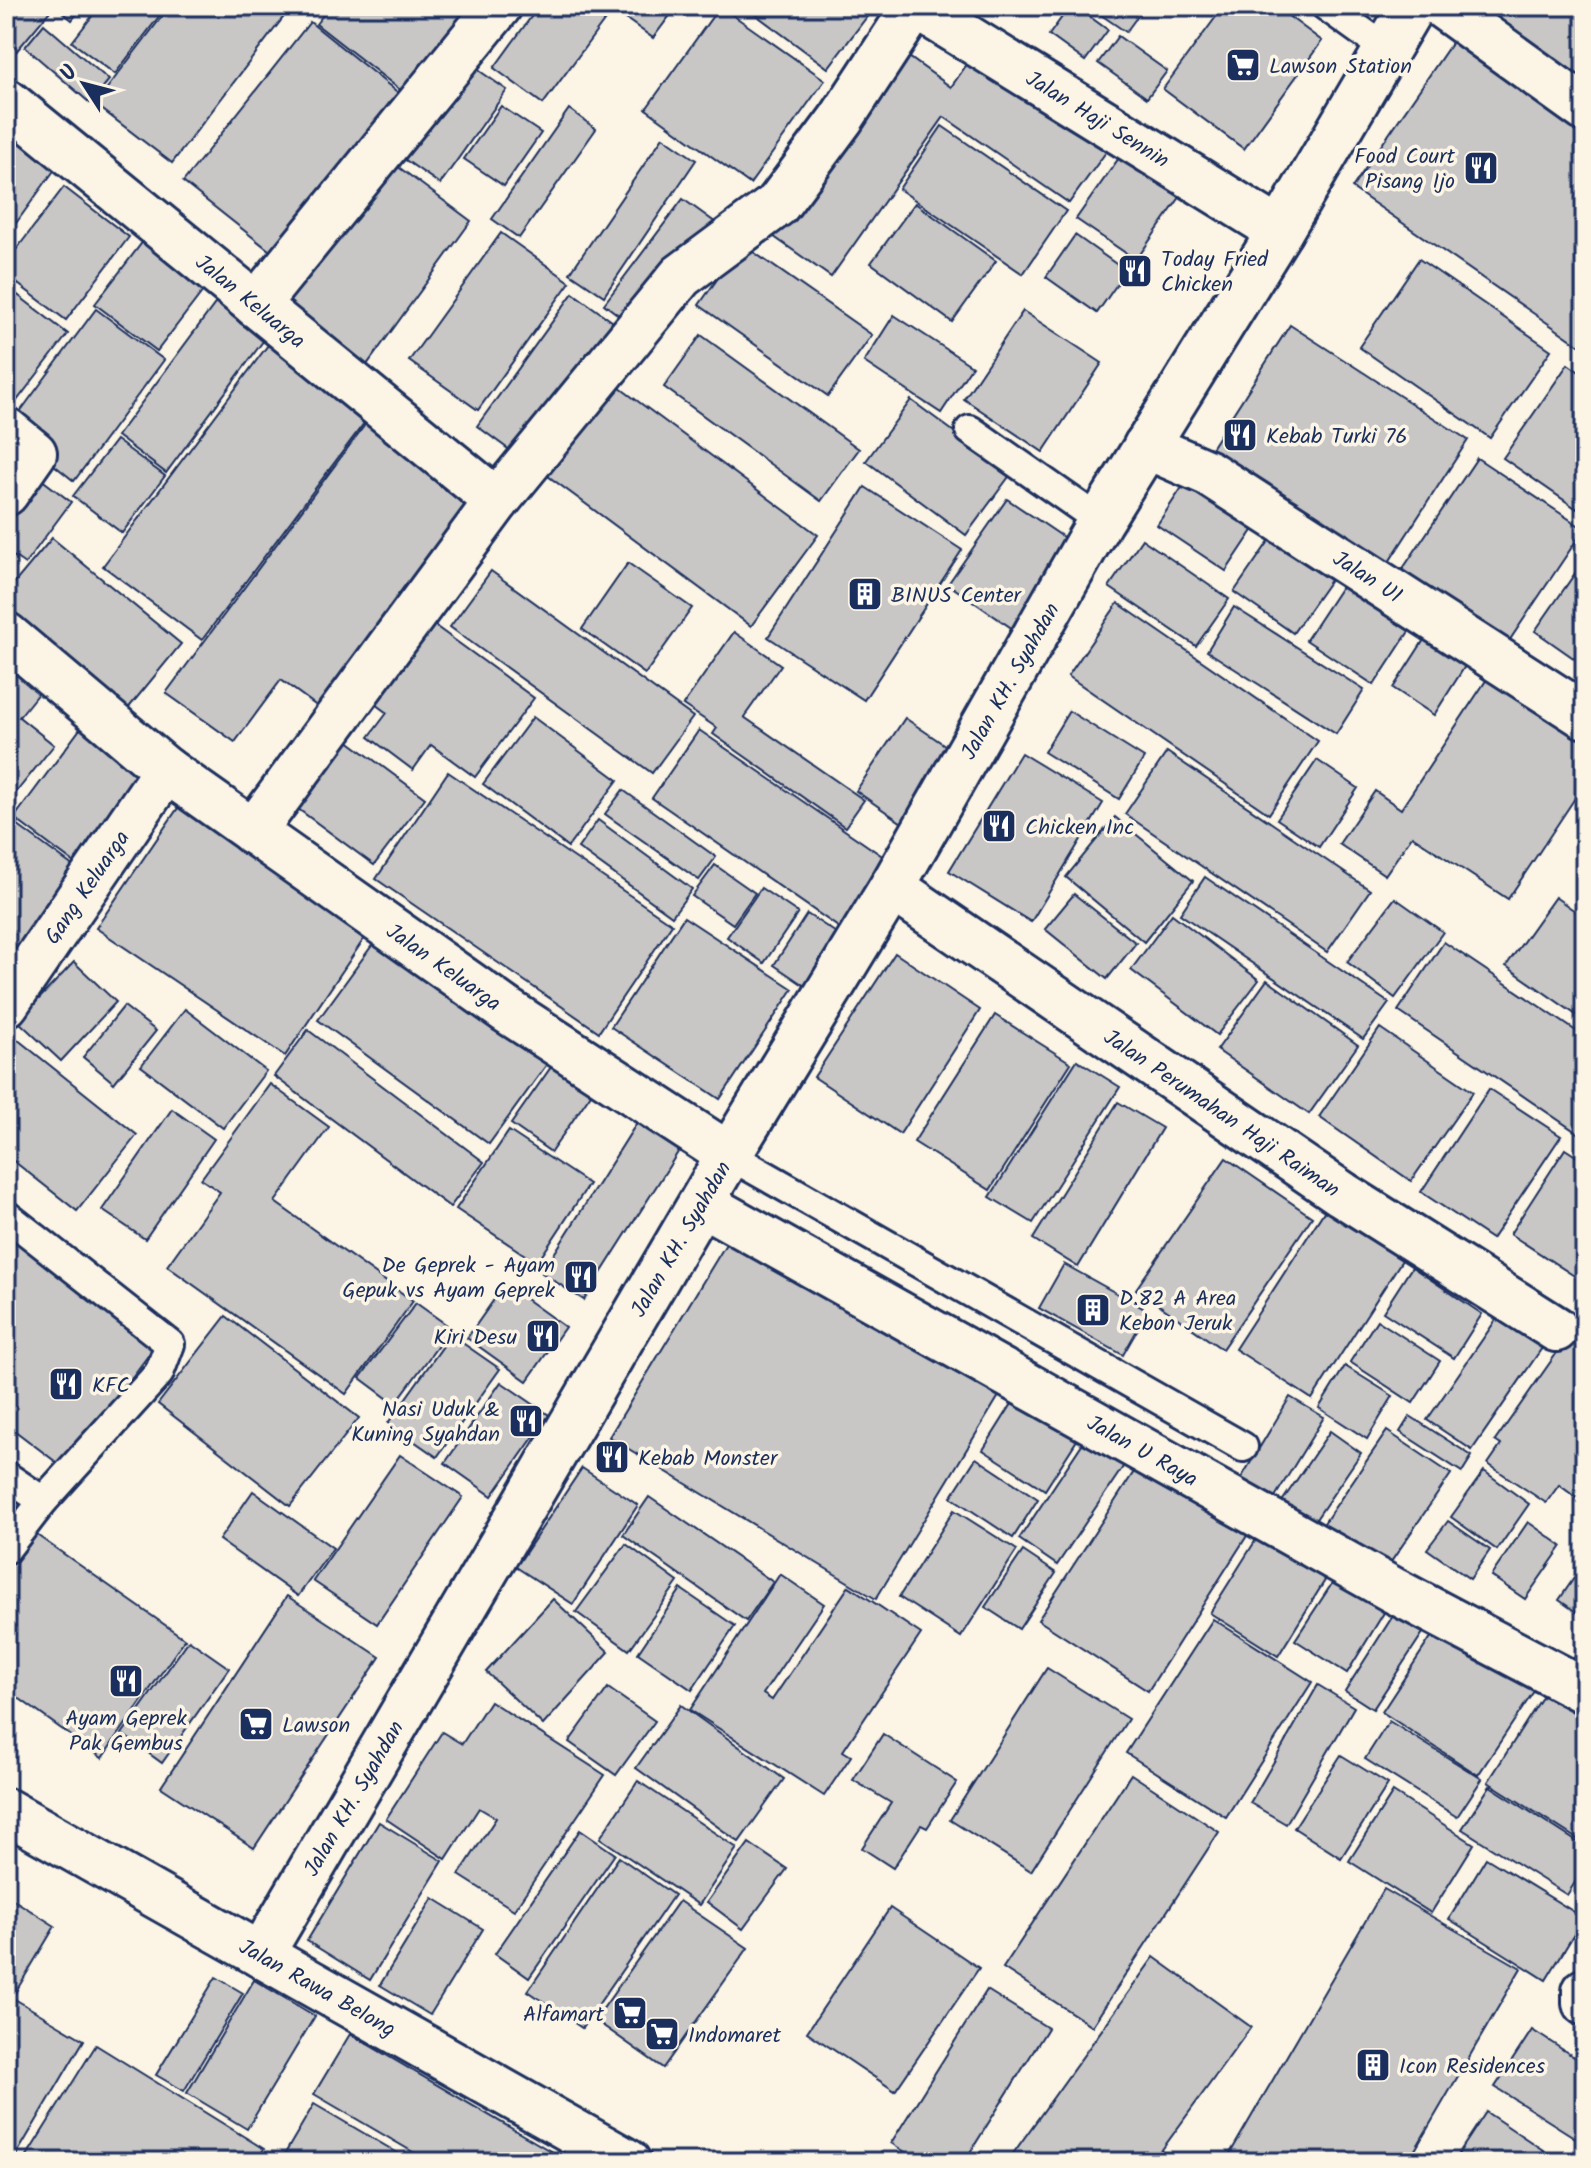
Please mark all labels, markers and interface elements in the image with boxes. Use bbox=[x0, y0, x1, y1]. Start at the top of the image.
north arrow bbox=[44, 44, 124, 124]
supermarket icon: Lawson Station bbox=[1224, 46, 1262, 84]
place label: Lawson Station bbox=[1269, 50, 1412, 85]
text: U bbox=[52, 58, 88, 89]
street label: Jalan Haji Sennin bbox=[1018, 63, 1176, 179]
place label: Food Court Pisang Ijo bbox=[1354, 140, 1455, 200]
restaurant icon: Food Court Pisang Ijo bbox=[1462, 149, 1500, 187]
place label: Today Fried Chicken bbox=[1161, 243, 1269, 303]
street label: Jalan Keluarga bbox=[186, 247, 312, 358]
restaurant icon: Today Fried Chicken bbox=[1116, 252, 1154, 290]
restaurant icon: Kebab Turki 76 bbox=[1221, 416, 1259, 454]
place label: Kebab Turki 76 bbox=[1266, 420, 1408, 455]
street label: Jalan U1 bbox=[1325, 543, 1408, 614]
building icon: BINUS Center bbox=[846, 575, 884, 613]
place label: BINUS Center bbox=[891, 579, 1023, 614]
street label: Jalan KH. Syahdan bbox=[953, 597, 1070, 767]
restaurant icon: Chicken Inc bbox=[980, 807, 1018, 845]
place label: Chicken Inc bbox=[1025, 811, 1134, 846]
street label: Gang Keluarga bbox=[36, 824, 140, 953]
street label: Jalan Keluarga bbox=[378, 915, 508, 1021]
street label: Jalan Perumahan Haji Raiman bbox=[1096, 1021, 1347, 1208]
street label: Jalan KH. Syahdan bbox=[623, 1155, 742, 1325]
place label: De Geprek - Ayam Gepuk vs Ayam Geprek bbox=[342, 1249, 556, 1309]
restaurant icon: De Geprek - Ayam Gepuk vs Ayam Geprek bbox=[562, 1258, 600, 1296]
place label: D.82 A Area Kebon Jeruk bbox=[1119, 1282, 1236, 1342]
building icon: D.82 A Area Kebon Jeruk bbox=[1074, 1291, 1112, 1329]
restaurant icon: Kiri Desu bbox=[524, 1317, 562, 1355]
place label: Kiri Desu bbox=[433, 1321, 517, 1356]
restaurant icon: KFC bbox=[47, 1365, 85, 1403]
place label: KFC bbox=[92, 1369, 130, 1404]
place label: Nasi Uduk & Kuning Syahdan bbox=[351, 1393, 500, 1453]
restaurant icon: Nasi Uduk & Kuning Syahdan bbox=[507, 1402, 545, 1440]
street label: Jalan U Raya bbox=[1080, 1407, 1204, 1497]
restaurant icon: Kebab Monster bbox=[593, 1438, 631, 1476]
place label: Kebab Monster bbox=[638, 1442, 779, 1477]
restaurant icon: Ayam Geprek Pak Gembus bbox=[107, 1662, 145, 1700]
place label: Ayam Geprek Pak Gembus bbox=[65, 1702, 188, 1762]
supermarket icon: Lawson bbox=[237, 1705, 275, 1743]
place label: Lawson bbox=[282, 1709, 350, 1744]
street label: Jalan KH. Syahdan bbox=[296, 1714, 415, 1884]
street label: Jalan Rawa Belong bbox=[232, 1931, 402, 2047]
supermarket icon: Alfamart bbox=[611, 1994, 649, 2032]
place label: Alfamart bbox=[523, 1998, 604, 2033]
supermarket icon: Indomaret bbox=[643, 2015, 681, 2053]
place label: Indomaret bbox=[688, 2019, 782, 2054]
building icon: Icon Residences bbox=[1354, 2046, 1392, 2084]
place label: Icon Residences bbox=[1399, 2050, 1546, 2085]

